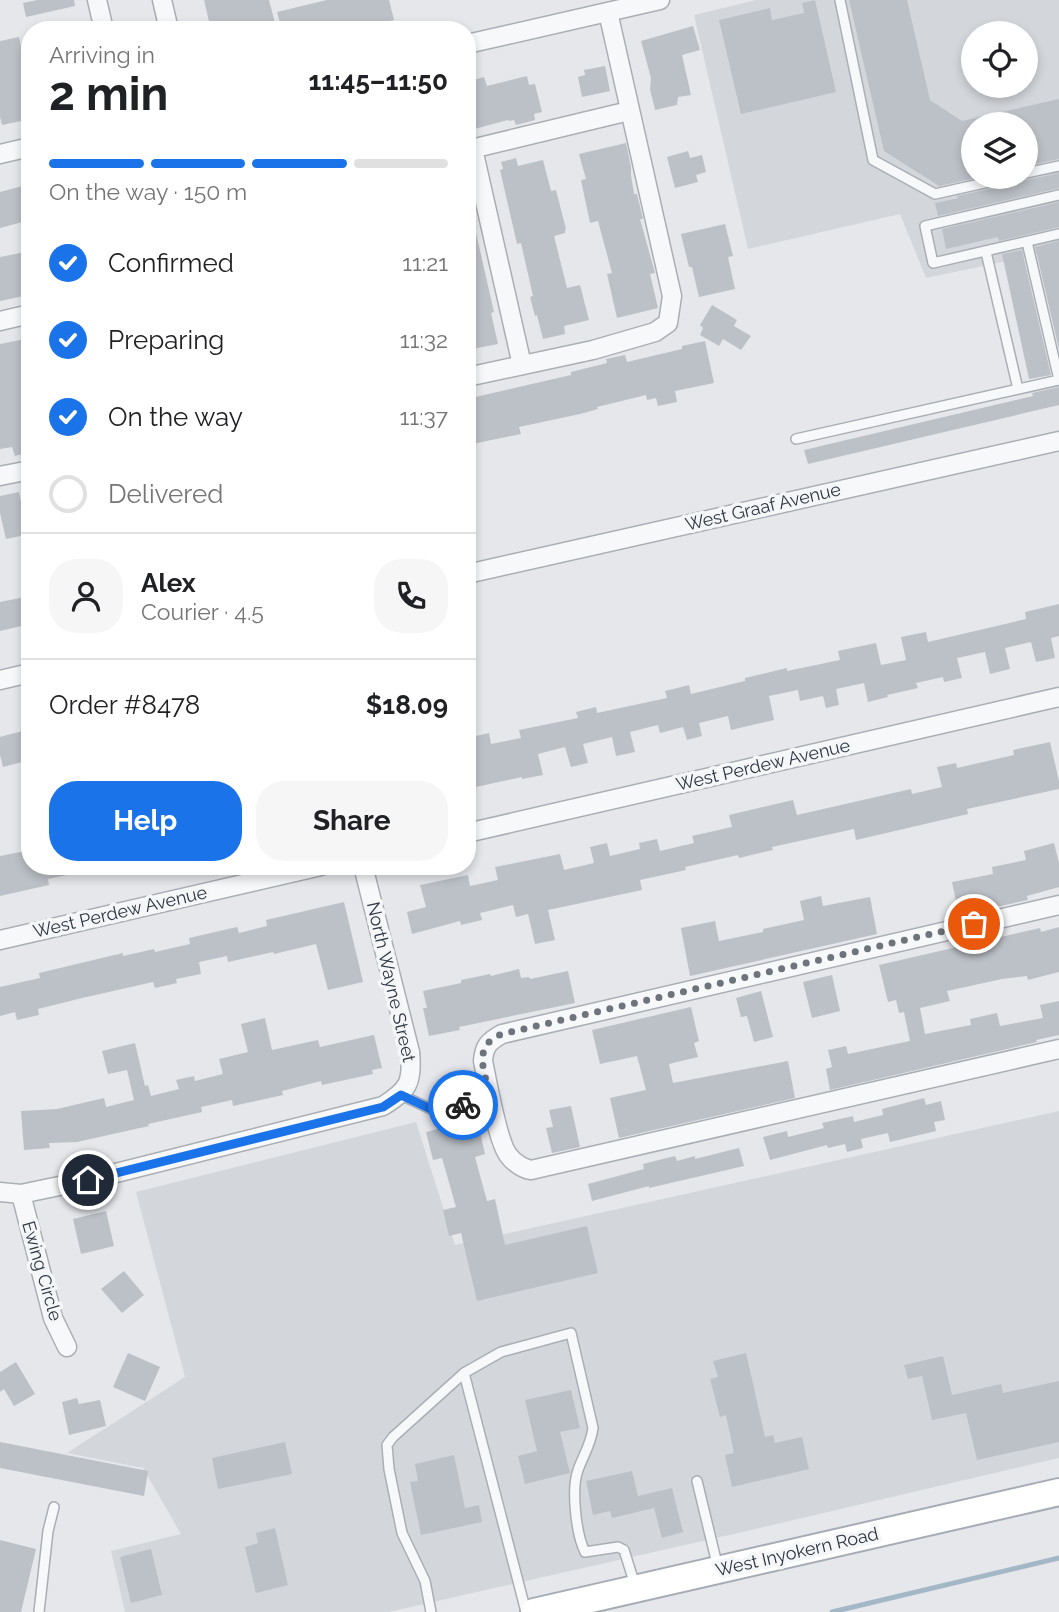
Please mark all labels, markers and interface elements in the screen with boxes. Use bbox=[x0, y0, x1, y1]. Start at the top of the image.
map controls bbox=[961, 21, 1038, 189]
button: locate bbox=[961, 21, 1038, 98]
text: Arriving in bbox=[49, 41, 155, 68]
text: 11:45–11:50 bbox=[308, 66, 448, 96]
text: 2 min bbox=[49, 67, 168, 121]
button: layers bbox=[961, 112, 1038, 189]
text: On the way · 150 m bbox=[49, 178, 247, 205]
icon: check bbox=[49, 244, 87, 282]
text: Confirmed bbox=[108, 248, 234, 278]
text: 11:21 bbox=[402, 249, 448, 276]
icon: check bbox=[49, 321, 87, 359]
text: Preparing bbox=[108, 325, 224, 355]
text: 11:32 bbox=[400, 326, 448, 353]
icon: check bbox=[49, 398, 87, 436]
text: On the way bbox=[108, 402, 243, 432]
text: 11:37 bbox=[400, 403, 448, 430]
street label: West Graaf Avenue bbox=[683, 478, 843, 535]
text: Delivered bbox=[108, 479, 223, 509]
button: person bbox=[49, 559, 123, 633]
button: phone bbox=[374, 559, 448, 633]
text: Alex bbox=[141, 568, 196, 598]
text: Courier · 4.5 bbox=[141, 598, 264, 625]
text: Order #8478 bbox=[49, 690, 200, 720]
text: $18.09 bbox=[366, 690, 448, 720]
street label: West Perdew Avenue bbox=[674, 734, 852, 795]
button: Help bbox=[49, 781, 242, 861]
button: Share bbox=[256, 781, 448, 861]
street label: West Perdew Avenue bbox=[31, 881, 209, 942]
pin bbox=[944, 894, 1004, 954]
street label: North Wayne Street bbox=[363, 900, 420, 1064]
icon: bag bbox=[955, 905, 993, 943]
courier bbox=[428, 1070, 498, 1140]
icon: bike bbox=[444, 1086, 482, 1124]
pin bbox=[58, 1150, 118, 1210]
icon: home bbox=[69, 1161, 107, 1199]
street label: Ewing Circle bbox=[18, 1218, 67, 1324]
street label: West Inyokern Road bbox=[713, 1523, 880, 1580]

